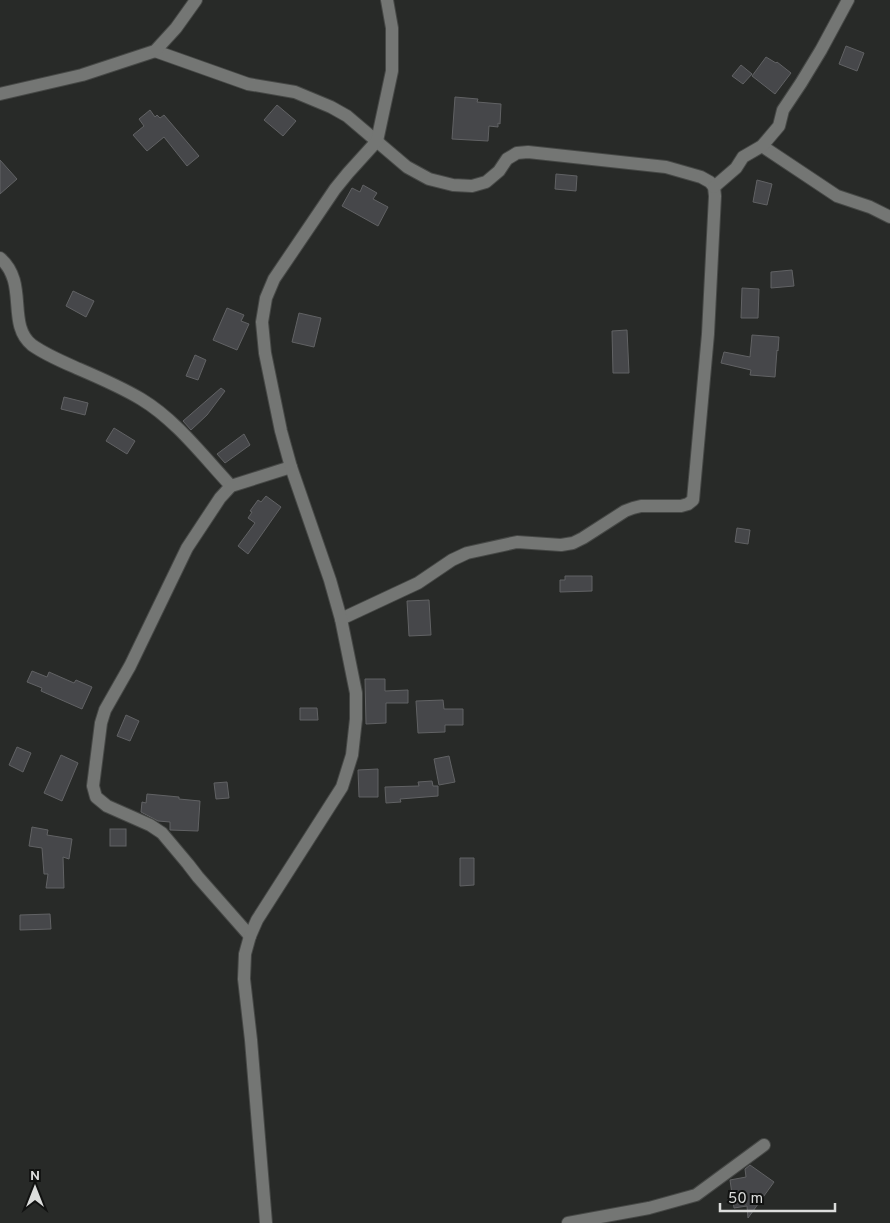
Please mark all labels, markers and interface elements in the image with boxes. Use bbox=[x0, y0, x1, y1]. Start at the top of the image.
north arrow bbox=[10, 1163, 60, 1213]
text: N bbox=[30, 1168, 40, 1185]
scale bar bbox=[720, 1180, 835, 1212]
text: 50 m bbox=[728, 1190, 763, 1209]

